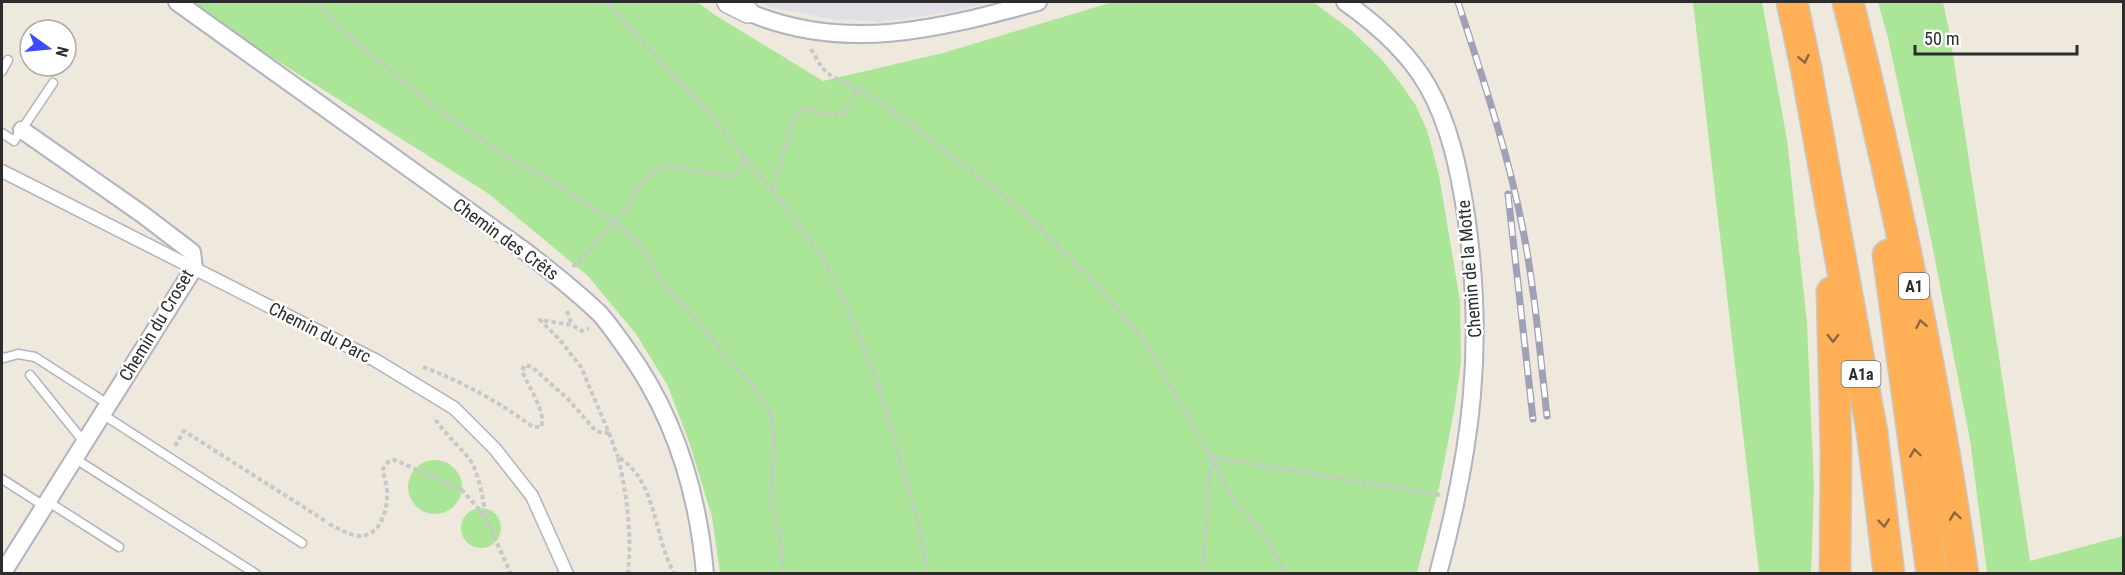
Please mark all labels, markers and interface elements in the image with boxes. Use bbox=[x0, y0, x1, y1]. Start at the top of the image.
north arrow bbox=[18, 18, 78, 78]
scale bar bbox=[1915, 18, 2077, 56]
text: 50 m bbox=[1924, 28, 1959, 49]
text: N bbox=[52, 45, 72, 59]
one-way arrow bbox=[1797, 53, 1810, 63]
street label: Chemin des Crêts bbox=[449, 194, 563, 284]
street label: Chemin de la Motte bbox=[1453, 199, 1485, 339]
street label: Chemin du Croset bbox=[115, 266, 197, 384]
road number: A1 bbox=[1899, 273, 1929, 299]
street label: Chemin du Parc bbox=[265, 297, 375, 367]
one-way arrow bbox=[1915, 319, 1928, 329]
one-way arrow bbox=[1827, 334, 1840, 343]
road number: A1a bbox=[1842, 361, 1880, 387]
one-way arrow bbox=[1910, 448, 1922, 458]
one-way arrow bbox=[1949, 511, 1961, 520]
one-way arrow bbox=[1877, 518, 1890, 527]

